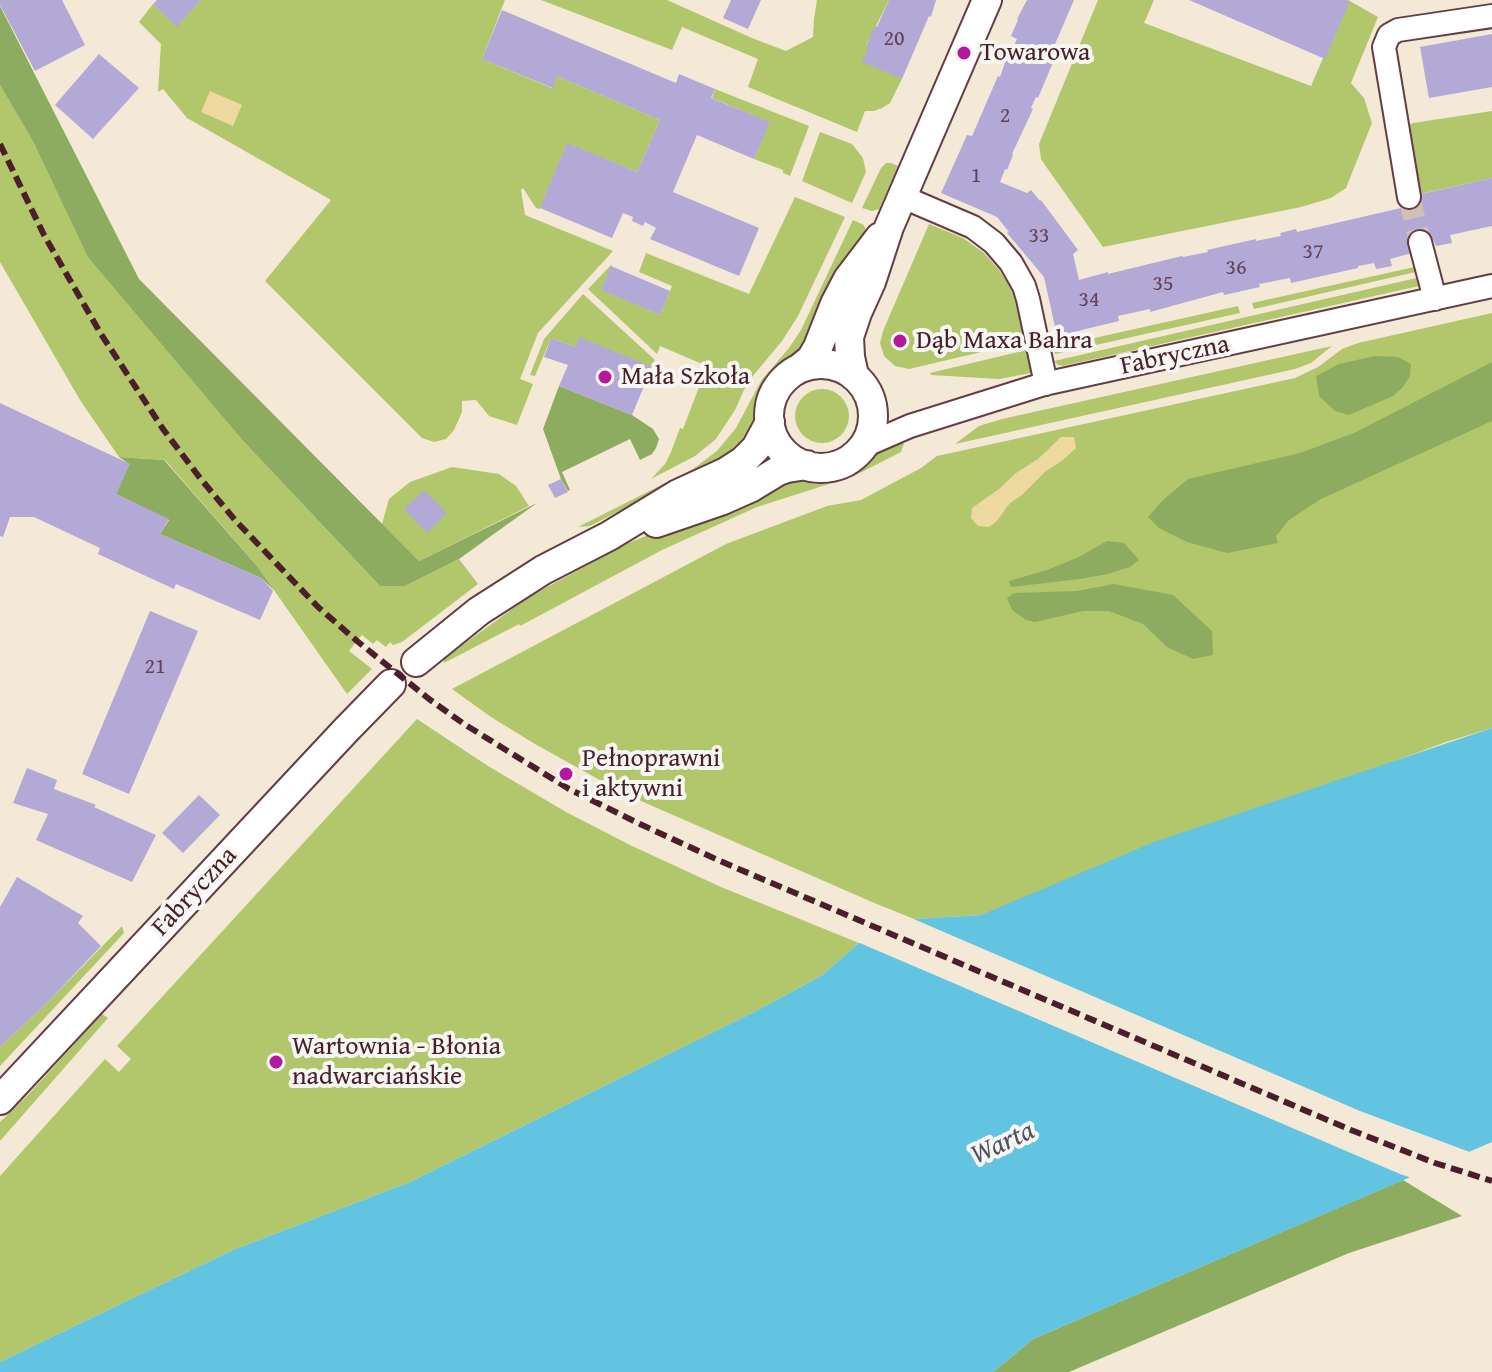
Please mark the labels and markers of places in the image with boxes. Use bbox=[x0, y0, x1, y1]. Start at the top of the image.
place label: Towarowa bbox=[980, 37, 1090, 69]
marker: Towarowa bbox=[955, 44, 973, 62]
place label: Dąb Maxa Bahra bbox=[916, 325, 1093, 357]
marker: Dąb Maxa Bahra bbox=[891, 332, 909, 350]
place label: Mała Szkoła bbox=[621, 361, 750, 393]
marker: Mała Szkoła bbox=[596, 368, 614, 386]
place label: Pełnoprawni i aktywni bbox=[582, 743, 720, 804]
marker: Pełnoprawni i aktywni bbox=[557, 765, 575, 783]
place label: Wartownia - Błonia nadwarciańskie bbox=[292, 1031, 501, 1092]
marker: Wartownia - Błonia nadwarciańskie bbox=[267, 1053, 285, 1071]

